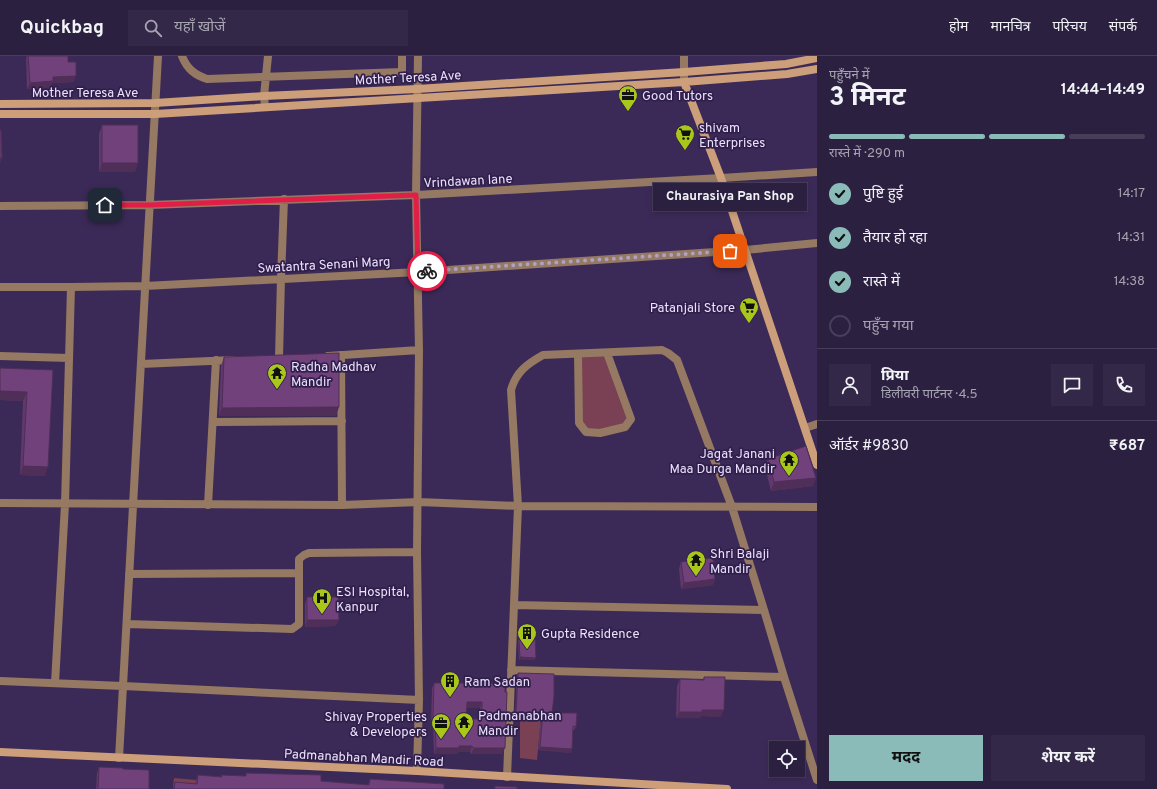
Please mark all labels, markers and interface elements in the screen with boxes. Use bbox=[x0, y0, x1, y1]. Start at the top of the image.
search box bbox=[128, 10, 408, 46]
text: Quickbag bbox=[20, 16, 104, 40]
icon: search bbox=[142, 17, 164, 39]
text: यहाँ खोजें bbox=[174, 18, 225, 37]
text: होम bbox=[949, 19, 968, 36]
text: मानचित्र bbox=[990, 19, 1031, 36]
text: परिचय bbox=[1053, 19, 1087, 36]
text: संपर्क bbox=[1109, 19, 1137, 36]
street label: Mother Teresa Ave bbox=[354, 68, 462, 90]
text: पहुँचने में bbox=[829, 68, 870, 84]
text: 14:44–14:49 bbox=[1061, 81, 1145, 100]
text: 3 मिनट bbox=[829, 82, 906, 115]
office icon: Good Tutors bbox=[617, 84, 639, 112]
street label: Mother Teresa Ave bbox=[32, 86, 138, 102]
place label: Good Tutors bbox=[642, 89, 713, 105]
place label: shivam Enterprises bbox=[699, 121, 765, 152]
supermarket icon: shivam Enterprises bbox=[674, 123, 696, 151]
text: रास्ते में · 290 m bbox=[829, 146, 905, 162]
street label: Vrindawan lane bbox=[423, 172, 513, 192]
callout: Chaurasiya Pan Shop bbox=[653, 183, 807, 211]
icon: check bbox=[829, 183, 851, 205]
text: पुष्टि हुई bbox=[863, 185, 903, 204]
text: 14:17 bbox=[1118, 186, 1145, 202]
pin bbox=[88, 188, 122, 222]
text: Chaurasiya Pan Shop bbox=[666, 189, 794, 205]
icon: home bbox=[94, 194, 116, 216]
icon: check bbox=[829, 227, 851, 249]
text: तैयार हो रहा bbox=[863, 229, 927, 248]
text: 14:31 bbox=[1117, 230, 1145, 246]
pin bbox=[713, 234, 747, 268]
icon: bag bbox=[719, 240, 741, 262]
courier bbox=[407, 251, 447, 291]
street label: Swatantra Senani Marg bbox=[257, 255, 391, 277]
icon: bike bbox=[416, 260, 438, 282]
icon: check bbox=[829, 271, 851, 293]
text: रास्ते में bbox=[863, 273, 900, 292]
text: 14:38 bbox=[1114, 274, 1145, 290]
supermarket icon: Patanjali Store bbox=[738, 296, 760, 324]
place label: Patanjali Store bbox=[650, 301, 735, 317]
text: पहुँच गया bbox=[863, 317, 914, 336]
place label: Radha Madhav Mandir bbox=[291, 360, 377, 391]
temple icon: Radha Madhav Mandir bbox=[266, 362, 288, 390]
button: person bbox=[829, 364, 871, 406]
button: chat bbox=[1051, 364, 1093, 406]
button: phone bbox=[1103, 364, 1145, 406]
text: प्रिया bbox=[881, 367, 909, 386]
text: डिलीवरी पार्टनर · 4.5 bbox=[881, 387, 977, 403]
text: ऑर्डर #9830 bbox=[829, 437, 909, 456]
text: ₹687 bbox=[1109, 437, 1145, 456]
place label: Jagat Janani Maa Durga Mandir bbox=[670, 447, 775, 478]
temple icon: Jagat Janani Maa Durga Mandir bbox=[778, 449, 800, 477]
place label: Shri Balaji Mandir bbox=[710, 547, 769, 578]
temple icon: Shri Balaji Mandir bbox=[685, 549, 707, 577]
place label: ESI Hospital, Kanpur bbox=[336, 585, 409, 616]
hospital icon: ESI Hospital, Kanpur bbox=[311, 587, 333, 615]
building icon: Gupta Residence bbox=[516, 622, 538, 650]
place label: Gupta Residence bbox=[541, 627, 639, 643]
building icon: Ram Sadan bbox=[439, 670, 461, 698]
place label: Ram Sadan bbox=[464, 675, 530, 691]
place label: Padmanabhan Mandir bbox=[478, 709, 562, 740]
place label: Shivay Properties & Developers bbox=[324, 710, 427, 741]
temple icon: Padmanabhan Mandir bbox=[453, 711, 475, 739]
office icon: Shivay Properties & Developers bbox=[430, 712, 452, 740]
button: मदद bbox=[829, 735, 983, 781]
button: शेयर करें bbox=[991, 735, 1145, 781]
map controls bbox=[769, 741, 805, 777]
button: locate bbox=[769, 741, 805, 777]
street label: Padmanabhan Mandir Road bbox=[284, 747, 444, 771]

